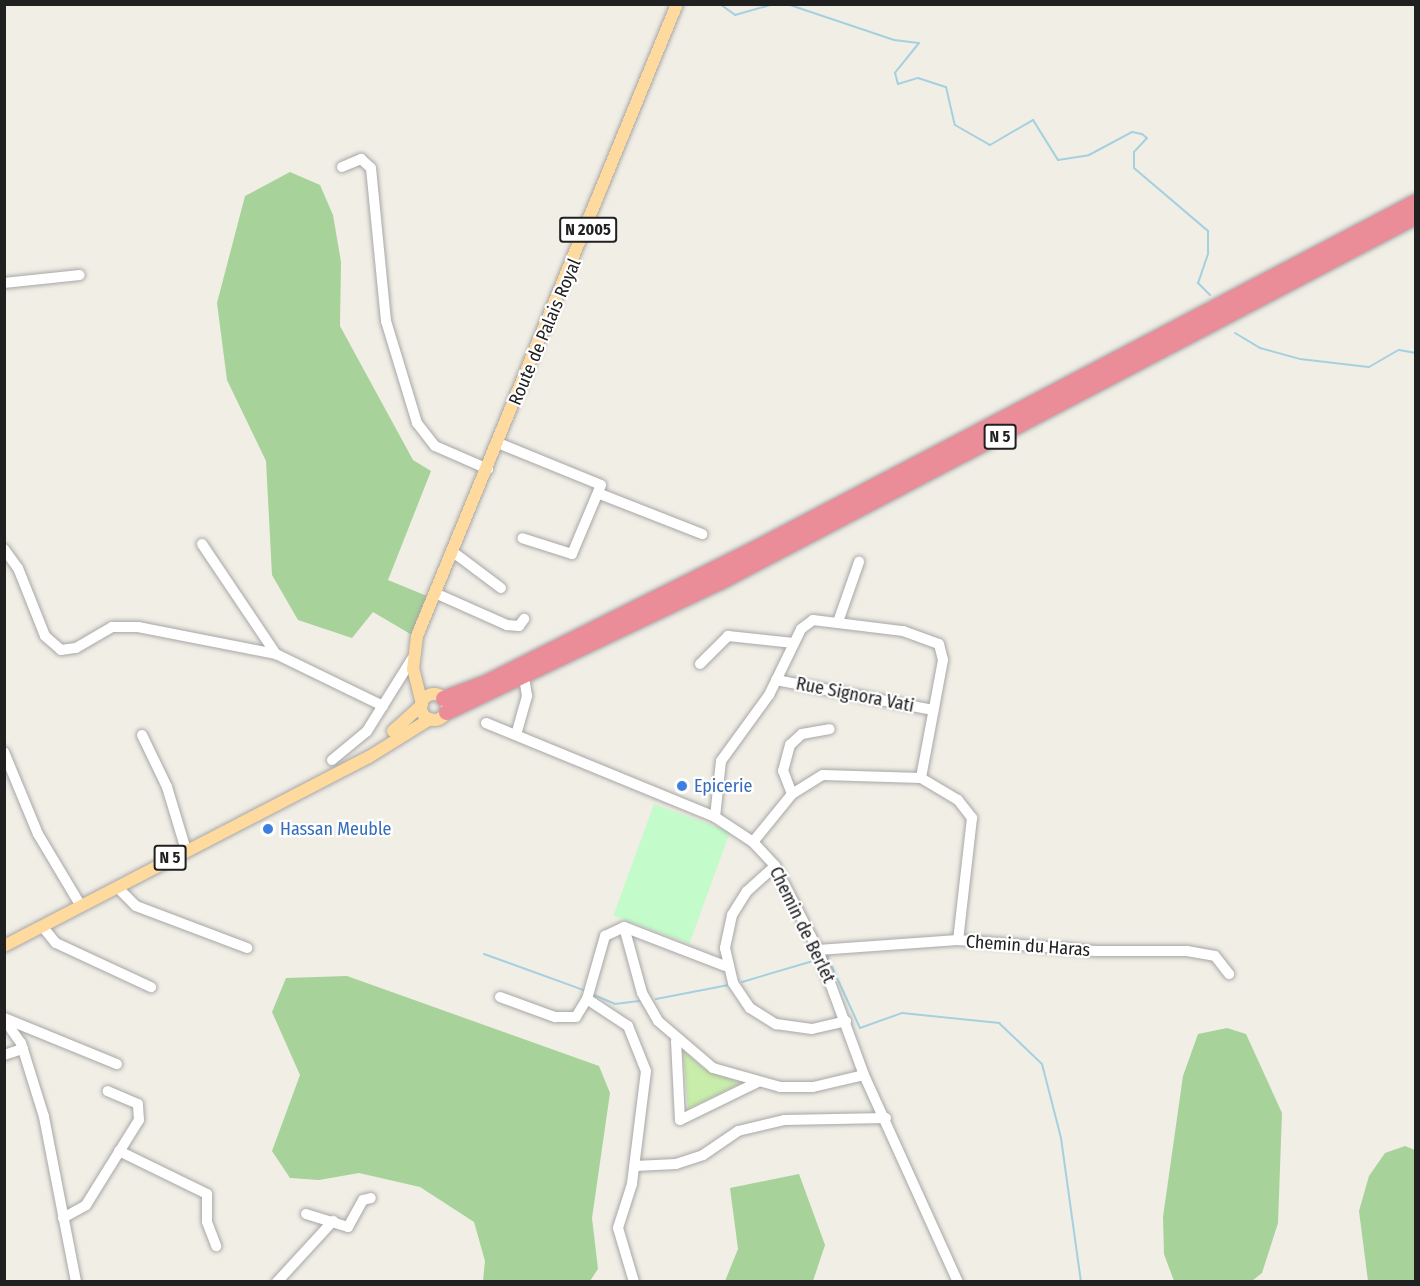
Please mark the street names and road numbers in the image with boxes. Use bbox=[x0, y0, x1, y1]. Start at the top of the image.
road number: N 2005 bbox=[558, 217, 618, 243]
street label: Route de Palais Royal bbox=[504, 255, 586, 409]
road number: N 5 bbox=[984, 424, 1016, 450]
street label: Rue Signora Vati bbox=[794, 673, 916, 717]
road number: N 5 bbox=[154, 845, 186, 871]
street label: Chemin de Berlet bbox=[765, 863, 839, 987]
street label: Chemin du Haras bbox=[965, 931, 1091, 961]

